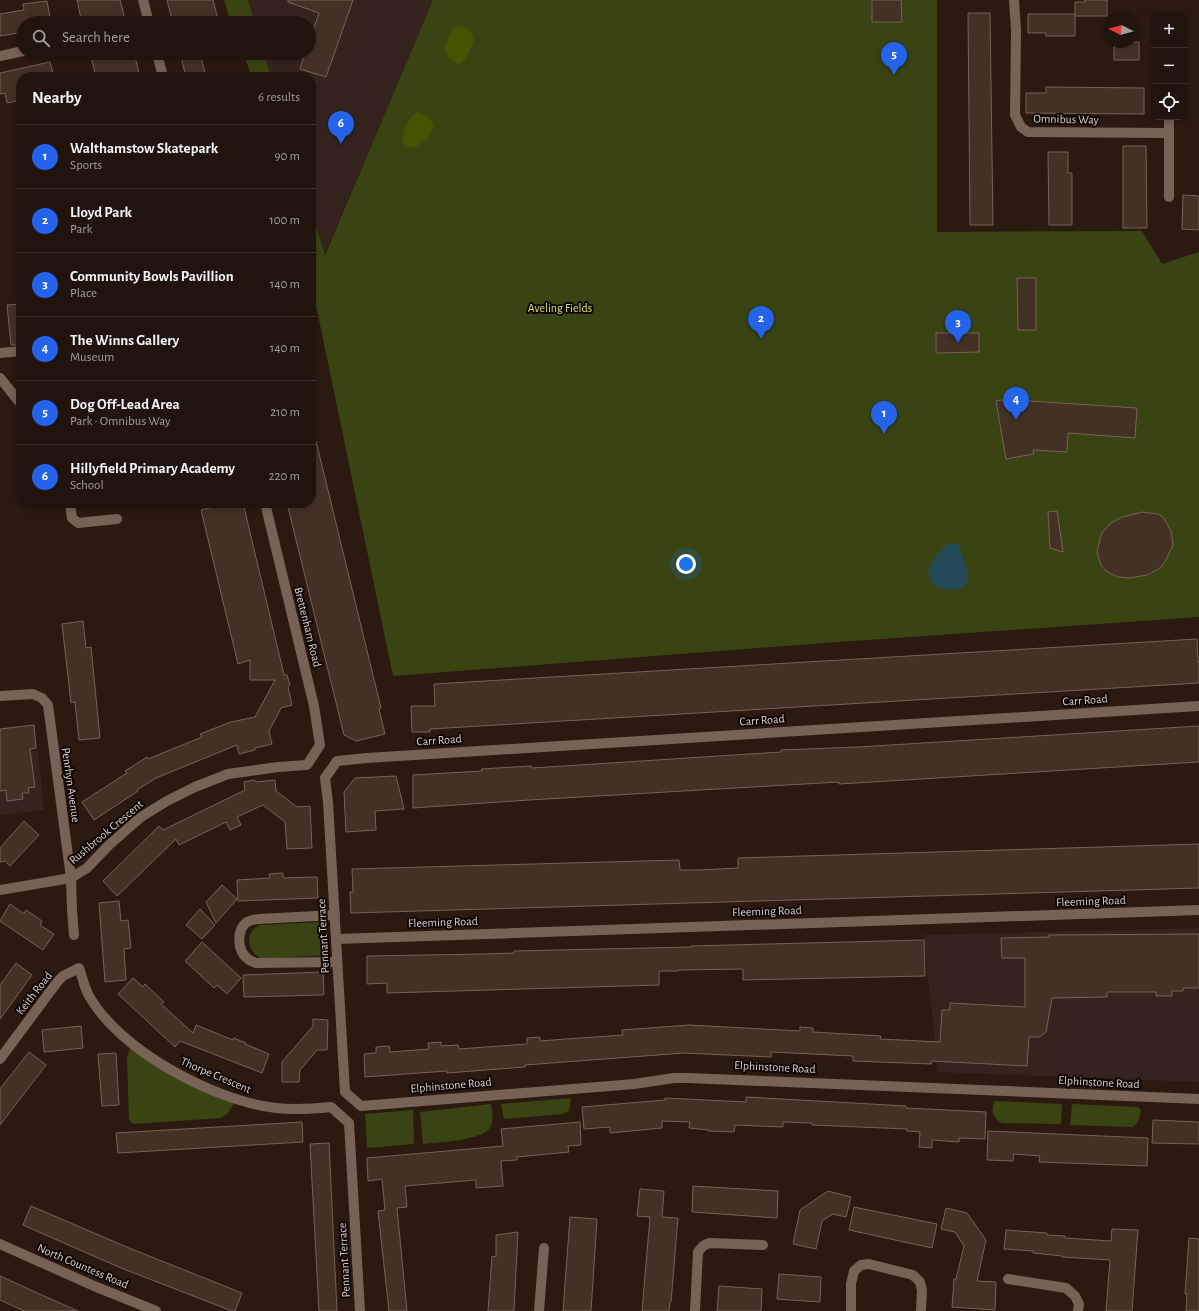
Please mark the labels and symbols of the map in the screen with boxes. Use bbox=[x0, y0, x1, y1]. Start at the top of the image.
north arrow bbox=[1103, 12, 1139, 48]
pin: 5 bbox=[881, 42, 907, 75]
pin: 6 bbox=[328, 111, 354, 144]
street label: Omnibus Way bbox=[1033, 112, 1099, 127]
park label: Aveling Fields bbox=[528, 302, 592, 314]
pin: 2 bbox=[748, 306, 774, 339]
pin: 3 bbox=[945, 310, 971, 343]
pin: 4 bbox=[1003, 387, 1029, 420]
pin: 1 bbox=[871, 401, 897, 434]
your location bbox=[676, 554, 696, 574]
street label: Brettenham Road bbox=[292, 586, 324, 668]
street label: Carr Road bbox=[1062, 692, 1108, 708]
street label: Carr Road bbox=[739, 712, 785, 728]
street label: Carr Road bbox=[416, 732, 462, 748]
street label: Penrhyn Avenue bbox=[59, 747, 82, 823]
street label: Rushbrook Crescent bbox=[67, 798, 145, 866]
street label: Fleeming Road bbox=[1056, 894, 1126, 908]
street label: Pennant Terrace bbox=[315, 898, 331, 974]
street label: Fleeming Road bbox=[732, 904, 802, 918]
street label: Fleeming Road bbox=[408, 915, 478, 929]
street label: Keith Road bbox=[14, 969, 54, 1017]
street label: Thorpe Crescent bbox=[179, 1055, 253, 1095]
street label: Elphinstone Road bbox=[734, 1059, 816, 1075]
street label: Elphinstone Road bbox=[1058, 1074, 1140, 1090]
street label: Elphinstone Road bbox=[410, 1075, 492, 1095]
street label: Pennant Terrace bbox=[336, 1222, 352, 1298]
street label: North Countess Road bbox=[36, 1241, 130, 1291]

